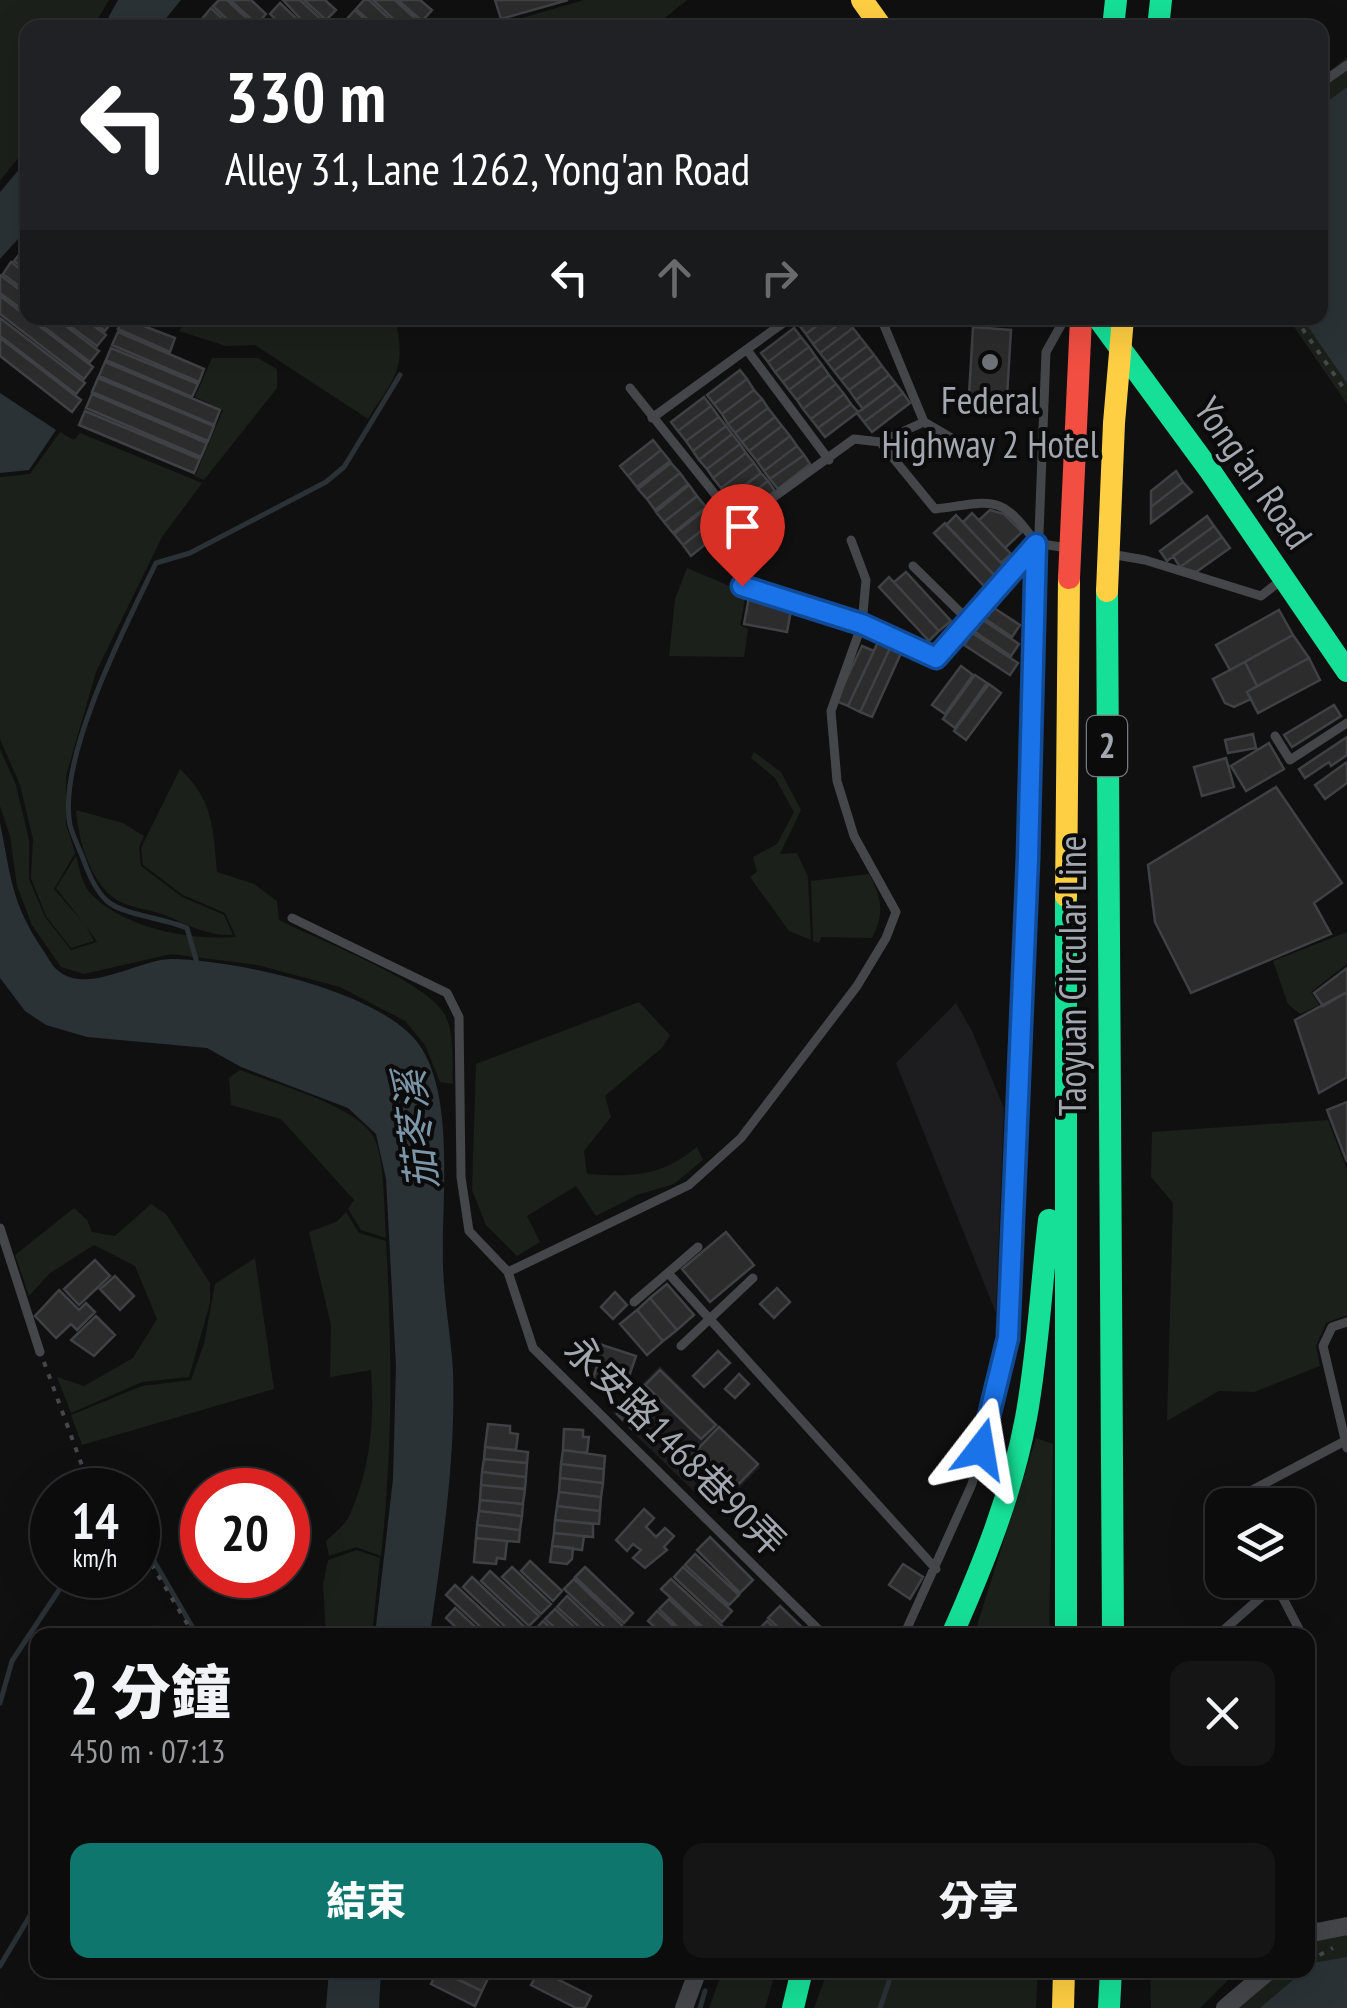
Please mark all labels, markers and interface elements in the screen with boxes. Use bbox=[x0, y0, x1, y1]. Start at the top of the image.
text: 330 m bbox=[225, 51, 386, 141]
icon: left bbox=[60, 60, 190, 190]
text: Alley 31, Lane 1262, Yong'an Road bbox=[225, 139, 750, 197]
icon: left bbox=[542, 250, 597, 305]
icon: ahead bbox=[647, 250, 702, 305]
icon: right bbox=[752, 250, 807, 305]
marker: Federal Highway 2 Hotel bbox=[979, 351, 1001, 373]
place label: Federal Highway 2 Hotel bbox=[881, 375, 1099, 468]
street label: Yong'an Road bbox=[1184, 387, 1324, 557]
pin bbox=[700, 484, 785, 587]
icon: arrive bbox=[715, 499, 770, 554]
road number: 2 bbox=[1087, 716, 1127, 776]
street label: Taoyuan Circular Line bbox=[1047, 836, 1096, 1116]
water label: 茄苳溪 bbox=[381, 1062, 448, 1193]
street label: 永安路1468巷90弄 bbox=[555, 1324, 797, 1566]
position arrow bbox=[929, 1397, 1033, 1501]
speed limit sign: 20 bbox=[180, 1468, 310, 1598]
text: 14 bbox=[71, 1488, 119, 1553]
map controls bbox=[1205, 1488, 1315, 1598]
button: layers bbox=[1205, 1488, 1315, 1598]
text: km/h bbox=[73, 1542, 117, 1574]
text: 2 分鐘 bbox=[70, 1653, 231, 1731]
button: close bbox=[1170, 1661, 1275, 1766]
text: 450 m · 07:13 bbox=[70, 1730, 225, 1772]
button: 結束 bbox=[70, 1843, 663, 1958]
button: 分享 bbox=[683, 1843, 1275, 1958]

